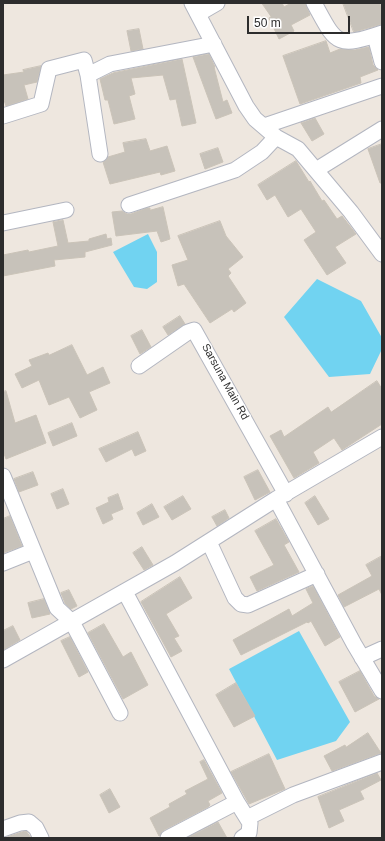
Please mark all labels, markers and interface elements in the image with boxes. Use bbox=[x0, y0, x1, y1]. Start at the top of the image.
scale bar bbox=[249, 8, 352, 34]
text: 50 m bbox=[254, 16, 281, 30]
street label: Sarsuna Main Rd bbox=[199, 342, 251, 422]

